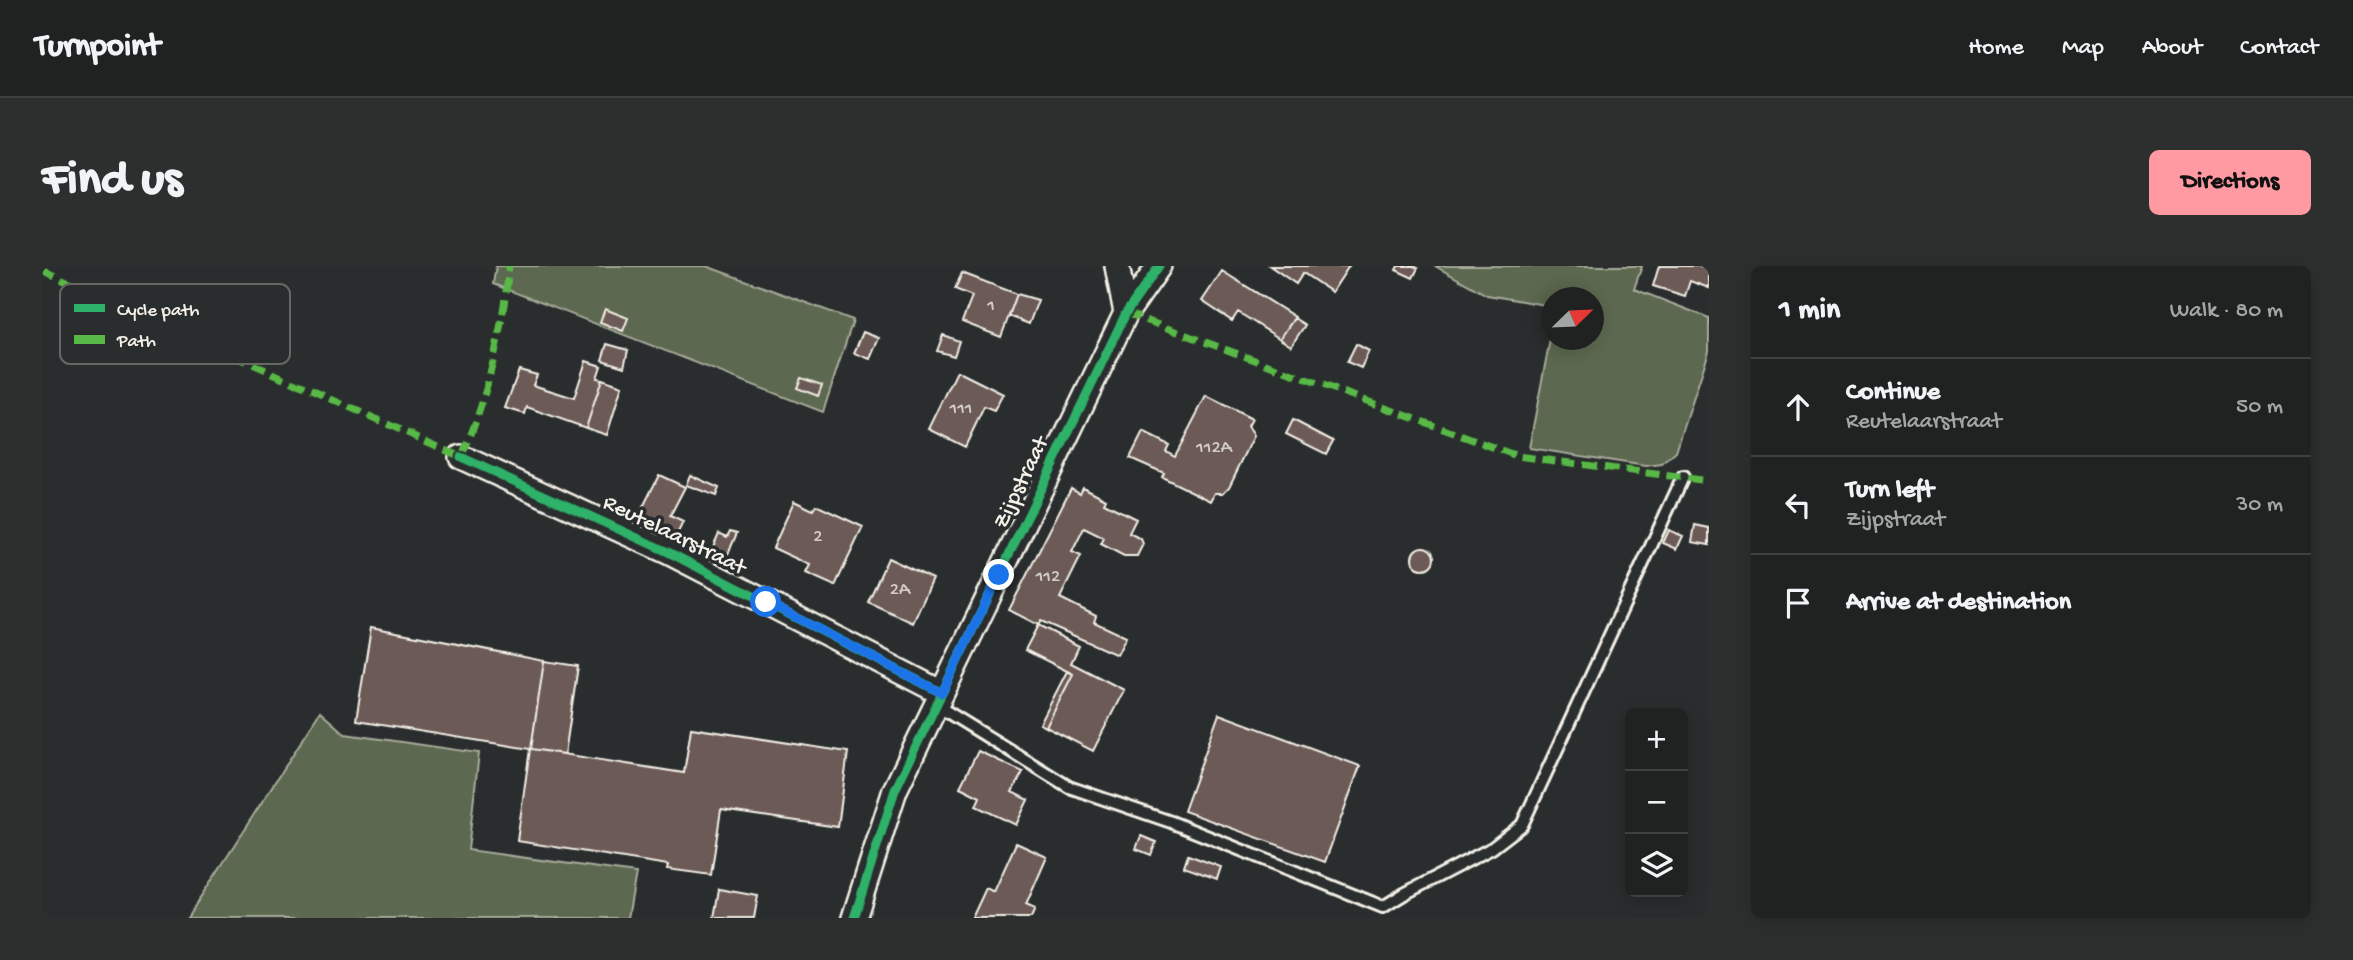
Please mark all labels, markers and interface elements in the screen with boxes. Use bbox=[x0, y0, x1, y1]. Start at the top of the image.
text: Turnpoint bbox=[35, 29, 160, 67]
text: Home bbox=[1968, 34, 2024, 63]
text: Map bbox=[2062, 34, 2104, 63]
text: About bbox=[2142, 34, 2202, 63]
text: Contact bbox=[2240, 34, 2318, 63]
button: Directions bbox=[2149, 150, 2311, 215]
text: Find us bbox=[42, 153, 182, 211]
legend bbox=[60, 284, 290, 364]
north arrow bbox=[1541, 287, 1604, 350]
text: 1 min bbox=[1779, 294, 1840, 329]
house number: 1 bbox=[986, 295, 995, 318]
text: Walk · 80 m bbox=[2170, 298, 2283, 325]
text: Cycle path bbox=[117, 300, 199, 323]
text: Path bbox=[116, 331, 156, 354]
text: Continue bbox=[1846, 378, 1940, 409]
icon: ahead bbox=[1779, 388, 1817, 426]
text: 50 m bbox=[2236, 394, 2283, 421]
house number: 111 bbox=[948, 398, 973, 421]
text: Reutelaarstraat bbox=[1846, 409, 2002, 436]
street label: Zijpstraat bbox=[988, 431, 1056, 533]
house number: 112A bbox=[1195, 437, 1234, 460]
text: Turn left bbox=[1846, 476, 1934, 507]
icon: left bbox=[1779, 486, 1817, 524]
street label: Reutelaarstraat bbox=[598, 490, 751, 583]
text: 30 m bbox=[2236, 492, 2283, 519]
text: Zijpstraat bbox=[1846, 507, 1945, 534]
house number: 2 bbox=[813, 526, 823, 549]
route end bbox=[983, 559, 1014, 590]
house number: 112 bbox=[1035, 566, 1060, 589]
house number: 2A bbox=[890, 579, 912, 602]
icon: arrive bbox=[1779, 584, 1817, 622]
route start bbox=[750, 586, 781, 617]
text: Arrive at destination bbox=[1846, 588, 2071, 619]
map controls bbox=[1625, 708, 1688, 897]
button: + bbox=[1625, 708, 1688, 771]
button: − bbox=[1625, 771, 1688, 834]
button: layers bbox=[1625, 834, 1688, 897]

